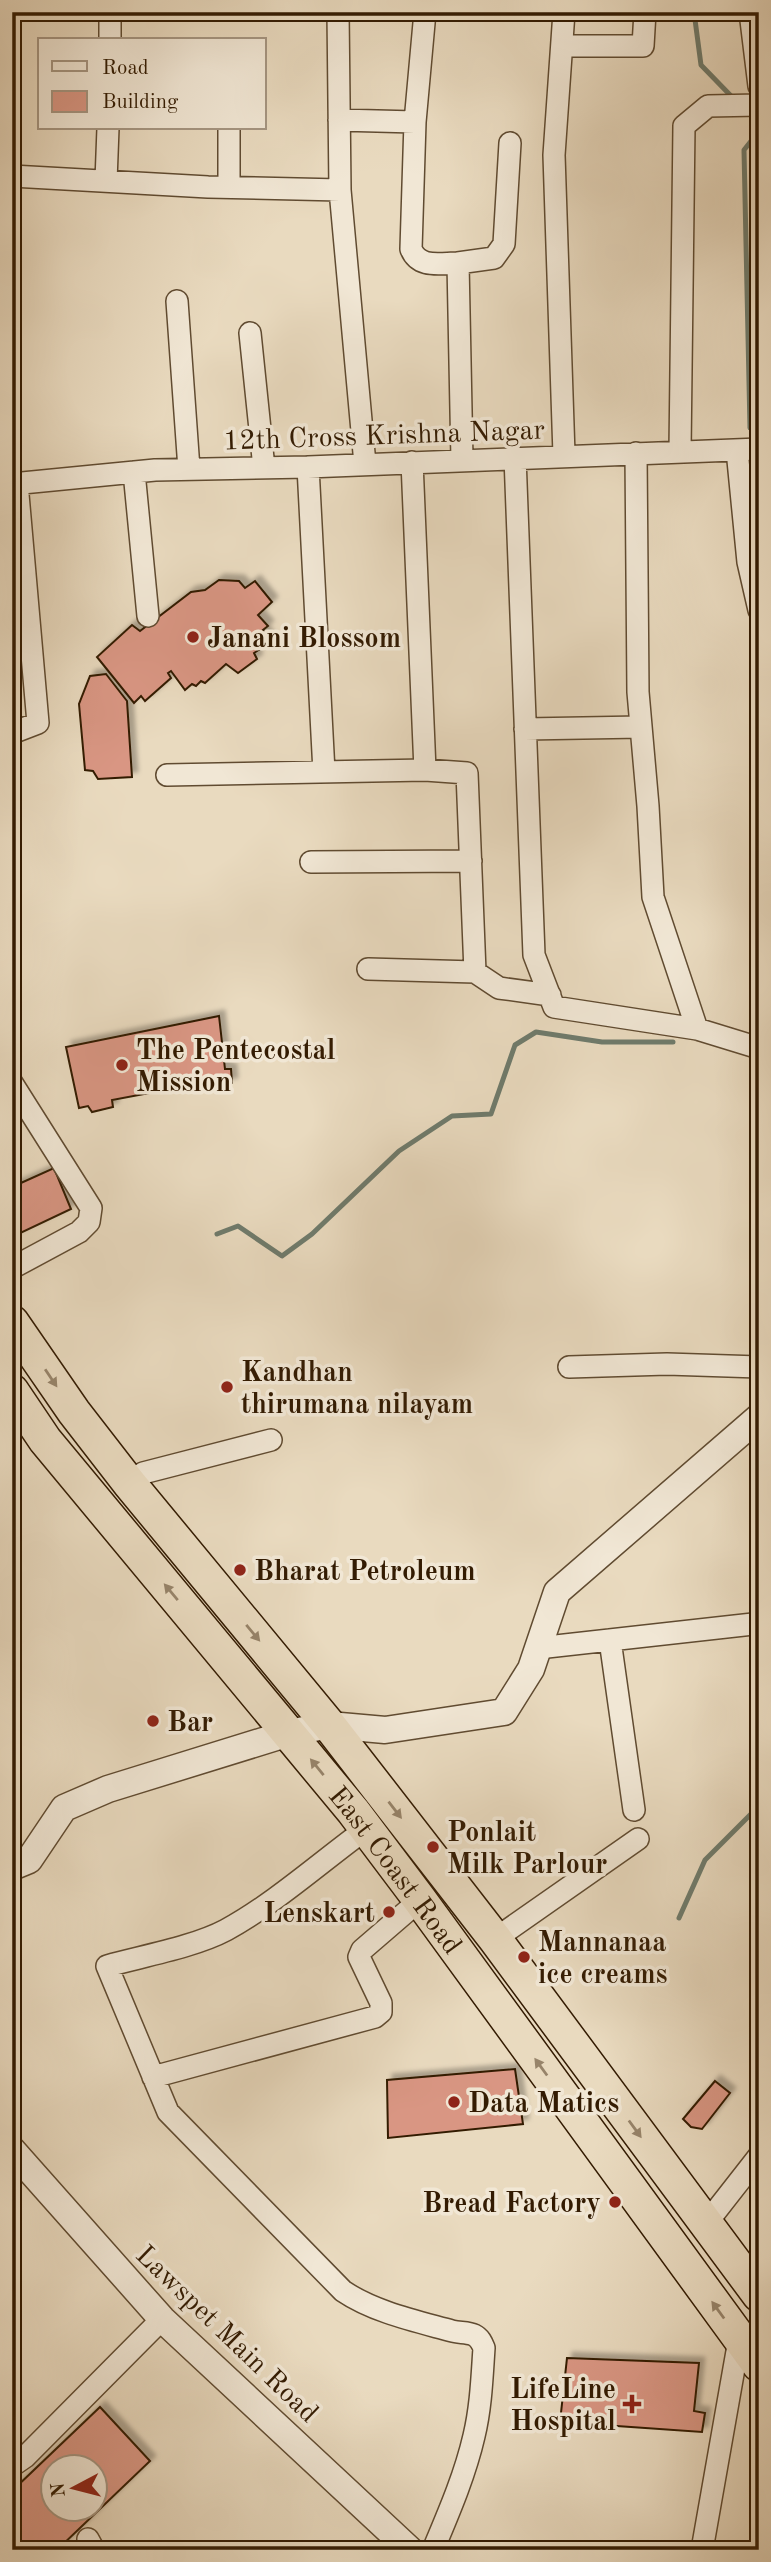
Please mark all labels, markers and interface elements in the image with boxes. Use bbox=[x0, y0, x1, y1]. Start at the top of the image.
legend bbox=[38, 38, 266, 130]
text: Road bbox=[102, 58, 149, 79]
text: Building bbox=[102, 92, 179, 113]
street label: 12th Cross Krishna Nagar bbox=[223, 417, 545, 457]
place label: Janani Blossom bbox=[207, 626, 401, 654]
marker: Janani Blossom bbox=[185, 629, 201, 645]
place label: The Pentecostal Mission bbox=[136, 1038, 336, 1098]
marker: The Pentecostal Mission bbox=[114, 1057, 130, 1073]
place label: Kandhan thirumana nilayam bbox=[241, 1360, 473, 1420]
one-way arrow bbox=[44, 1369, 58, 1387]
marker: Kandhan thirumana nilayam bbox=[219, 1379, 235, 1395]
place label: Bharat Petroleum bbox=[254, 1559, 476, 1587]
marker: Bharat Petroleum bbox=[232, 1562, 248, 1578]
one-way arrow bbox=[164, 1583, 179, 1601]
one-way arrow bbox=[245, 1624, 260, 1641]
place label: Bar bbox=[167, 1710, 213, 1738]
marker: Bar bbox=[145, 1713, 161, 1729]
one-way arrow bbox=[310, 1758, 325, 1775]
street label: East Coast Road bbox=[322, 1782, 466, 1960]
one-way arrow bbox=[388, 1801, 403, 1819]
place label: Ponlait Milk Parlour bbox=[447, 1820, 607, 1880]
marker: Ponlait Milk Parlour bbox=[425, 1839, 441, 1855]
place label: Lenskart bbox=[263, 1901, 375, 1929]
marker: Lenskart bbox=[381, 1904, 397, 1920]
place label: Mannanaa ice creams bbox=[538, 1930, 668, 1990]
marker: Mannanaa ice creams bbox=[516, 1949, 532, 1965]
one-way arrow bbox=[534, 2057, 548, 2076]
place label: Data Matics bbox=[468, 2091, 619, 2119]
marker: Data Matics bbox=[446, 2094, 462, 2110]
one-way arrow bbox=[628, 2120, 642, 2138]
place label: Bread Factory bbox=[422, 2191, 601, 2219]
marker: Bread Factory bbox=[607, 2194, 623, 2210]
street label: Lawspet Main Road bbox=[129, 2241, 322, 2429]
one-way arrow bbox=[711, 2301, 725, 2319]
place label: LifeLine Hospital bbox=[510, 2377, 616, 2437]
marker: LifeLine Hospital bbox=[622, 2394, 642, 2414]
north arrow bbox=[38, 2454, 108, 2524]
text: N bbox=[49, 2481, 70, 2498]

